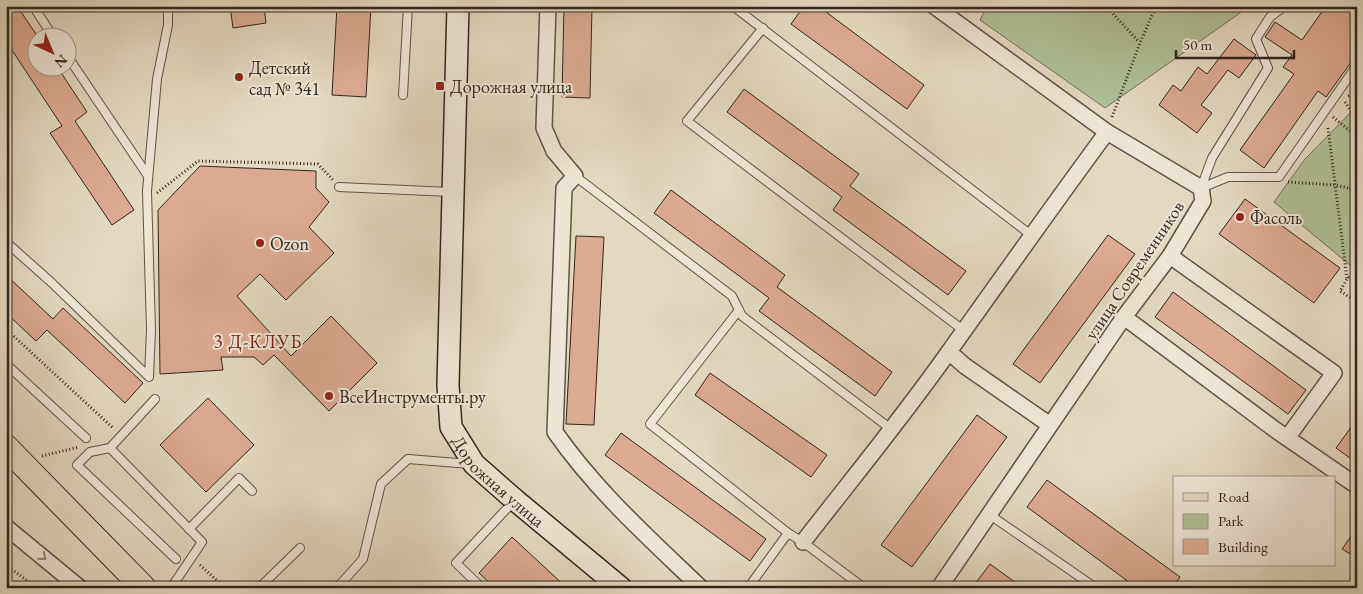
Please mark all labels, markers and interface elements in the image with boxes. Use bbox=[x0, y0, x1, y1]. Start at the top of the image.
north arrow bbox=[28, 28, 78, 78]
scale bar bbox=[1176, 28, 1293, 60]
text: 50 m bbox=[1183, 35, 1212, 54]
text: N bbox=[50, 51, 71, 72]
place label: Детский сад № 341 bbox=[249, 56, 320, 100]
marker: Детский сад № 341 bbox=[233, 71, 245, 83]
place label: Дорожная улица bbox=[450, 75, 573, 98]
marker: Дорожная улица bbox=[434, 80, 446, 92]
street label: улица Современников bbox=[1079, 196, 1189, 344]
place label: Фасоль bbox=[1250, 206, 1302, 229]
marker: Фасоль bbox=[1234, 211, 1246, 223]
place label: Ozon bbox=[270, 232, 309, 255]
marker: Ozon bbox=[254, 237, 266, 249]
district label: 3 Д-КЛУБ bbox=[214, 329, 302, 354]
place label: ВсеИнструменты.ру bbox=[339, 385, 486, 408]
marker: ВсеИнструменты.ру bbox=[323, 390, 335, 402]
street label: Дорожная улица bbox=[447, 431, 551, 532]
legend bbox=[1173, 476, 1336, 566]
text: Road bbox=[1218, 487, 1250, 506]
text: Park bbox=[1218, 511, 1245, 530]
text: Building bbox=[1218, 537, 1268, 556]
one-way arrow bbox=[37, 551, 46, 560]

